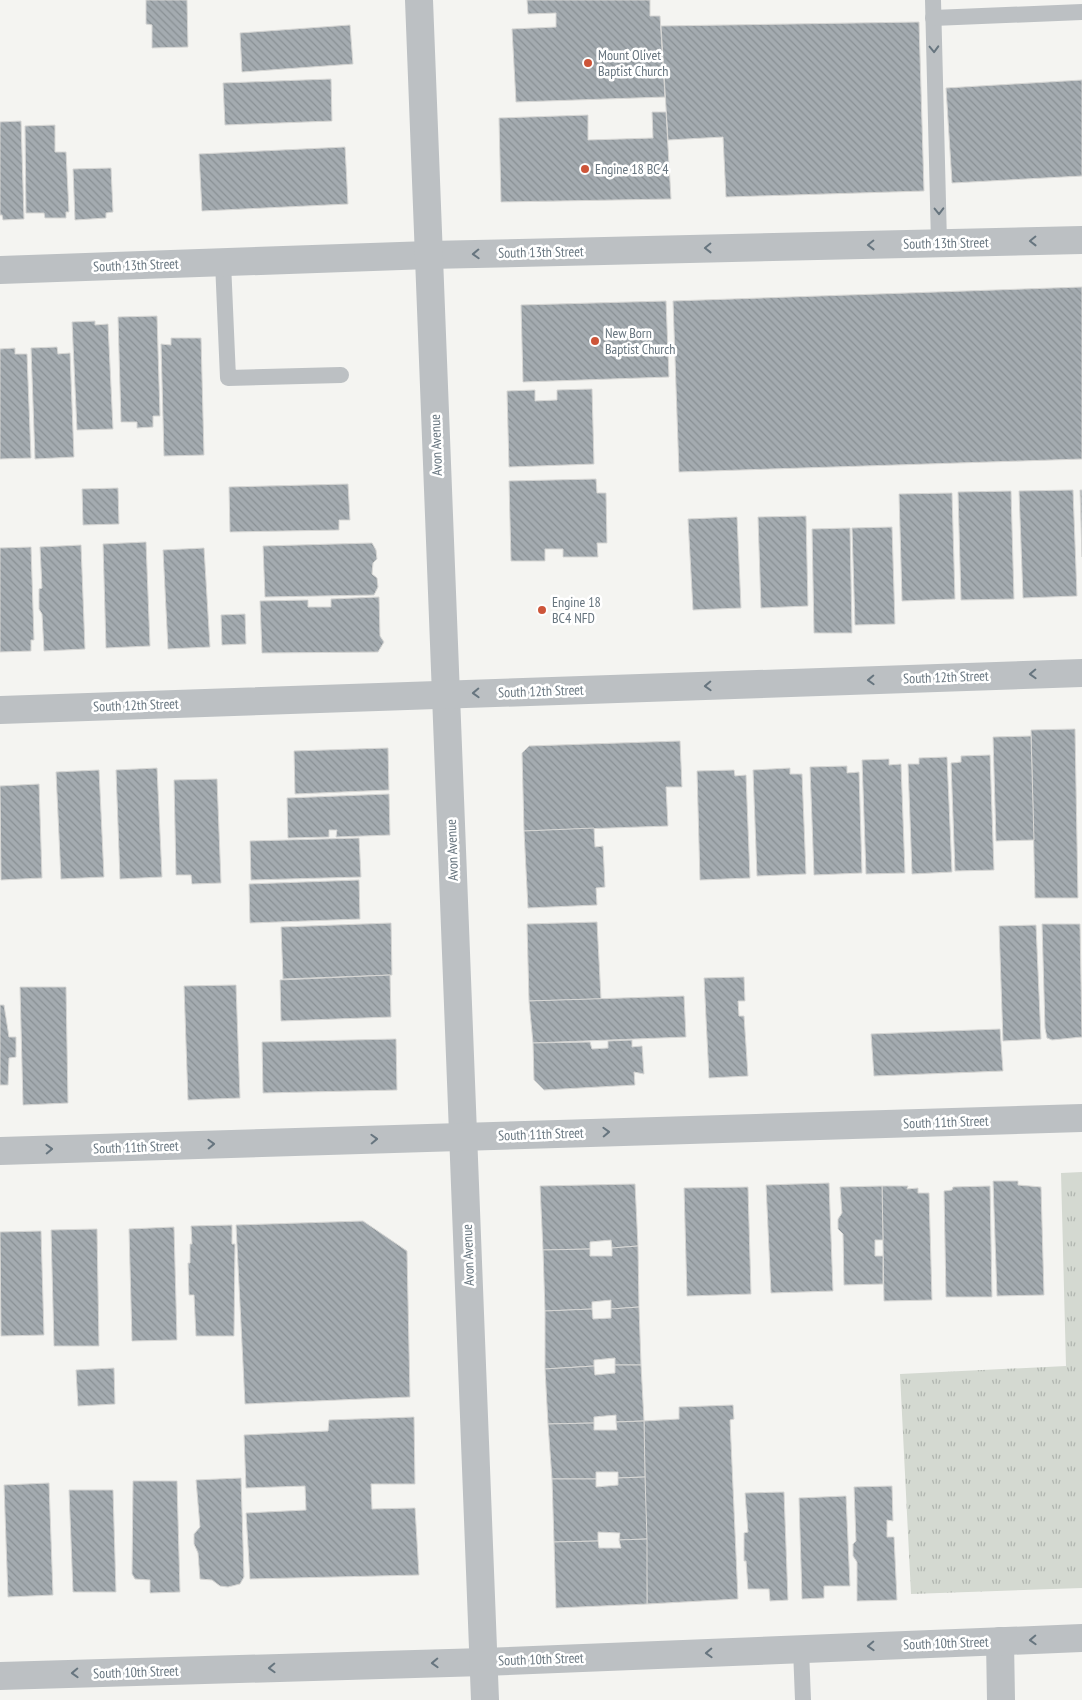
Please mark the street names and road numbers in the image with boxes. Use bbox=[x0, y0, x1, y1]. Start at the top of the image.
street label: South 13th Street bbox=[903, 233, 989, 253]
street label: South 13th Street bbox=[498, 242, 584, 262]
street label: South 13th Street bbox=[93, 255, 179, 275]
street label: Avon Avenue bbox=[426, 414, 446, 476]
street label: South 12th Street bbox=[903, 667, 989, 687]
street label: South 12th Street bbox=[498, 681, 584, 701]
street label: South 12th Street bbox=[93, 695, 179, 715]
street label: Avon Avenue bbox=[442, 819, 462, 881]
street label: South 11th Street bbox=[903, 1112, 989, 1132]
street label: South 11th Street bbox=[498, 1124, 584, 1144]
street label: South 11th Street bbox=[93, 1137, 179, 1157]
street label: Avon Avenue bbox=[458, 1224, 478, 1286]
street label: South 10th Street bbox=[903, 1633, 989, 1653]
street label: South 10th Street bbox=[498, 1649, 584, 1669]
street label: South 10th Street bbox=[93, 1662, 179, 1682]

